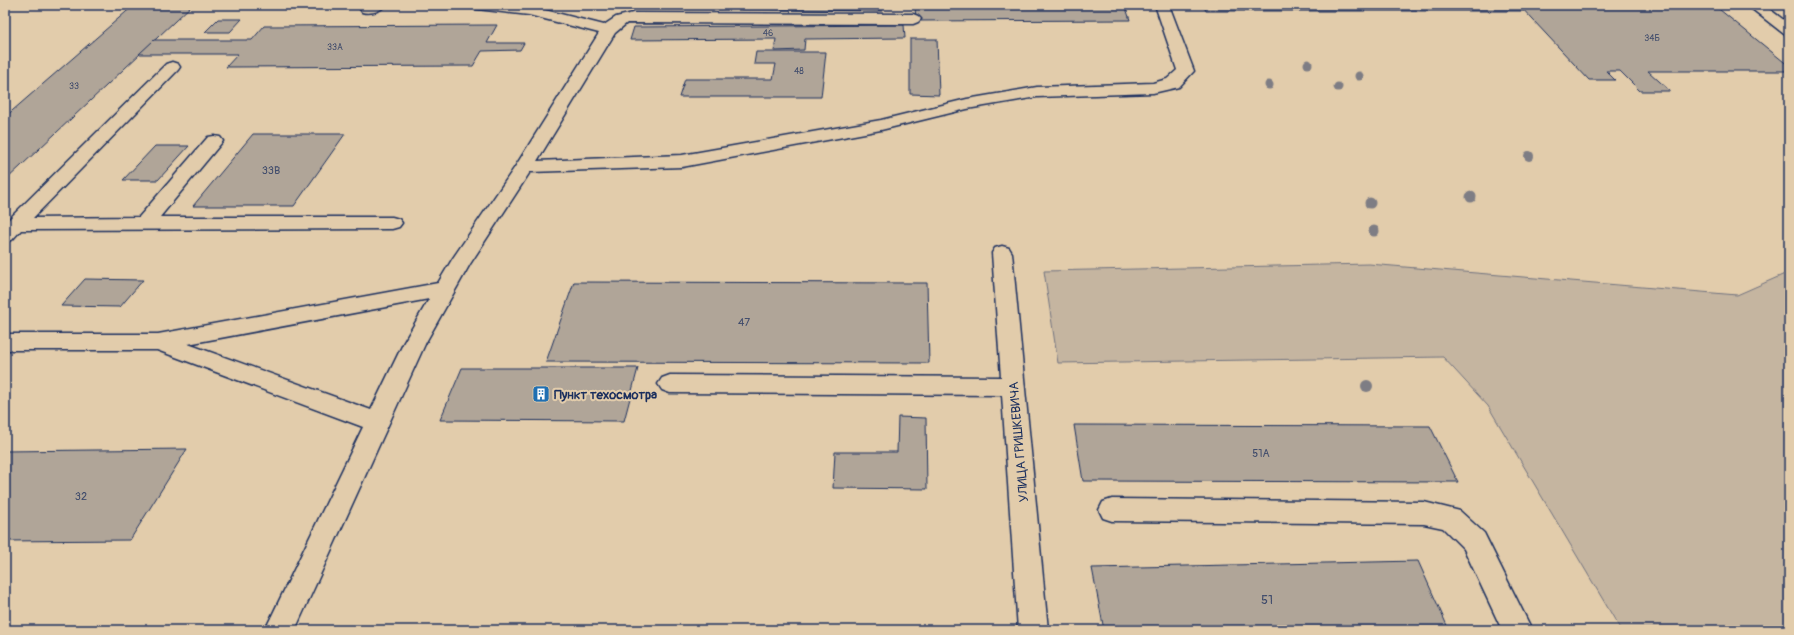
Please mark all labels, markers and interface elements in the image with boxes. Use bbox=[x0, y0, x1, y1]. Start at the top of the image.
house number: 46 bbox=[763, 28, 773, 39]
house number: 34Б bbox=[1644, 33, 1660, 44]
house number: 33А bbox=[327, 42, 343, 53]
house number: 48 bbox=[794, 66, 804, 77]
house number: 33 bbox=[69, 81, 79, 92]
house number: 33В bbox=[262, 164, 280, 177]
house number: 47 bbox=[738, 316, 750, 329]
street label: УЛИЦА ГРИШКЕВИЧА bbox=[1006, 381, 1032, 503]
building icon: Пункт техосмотра bbox=[531, 384, 551, 404]
place label: Пункт техосмотра bbox=[554, 387, 657, 403]
house number: 51А bbox=[1252, 447, 1270, 460]
house number: 32 bbox=[75, 490, 87, 503]
house number: 51 bbox=[1261, 592, 1273, 608]

